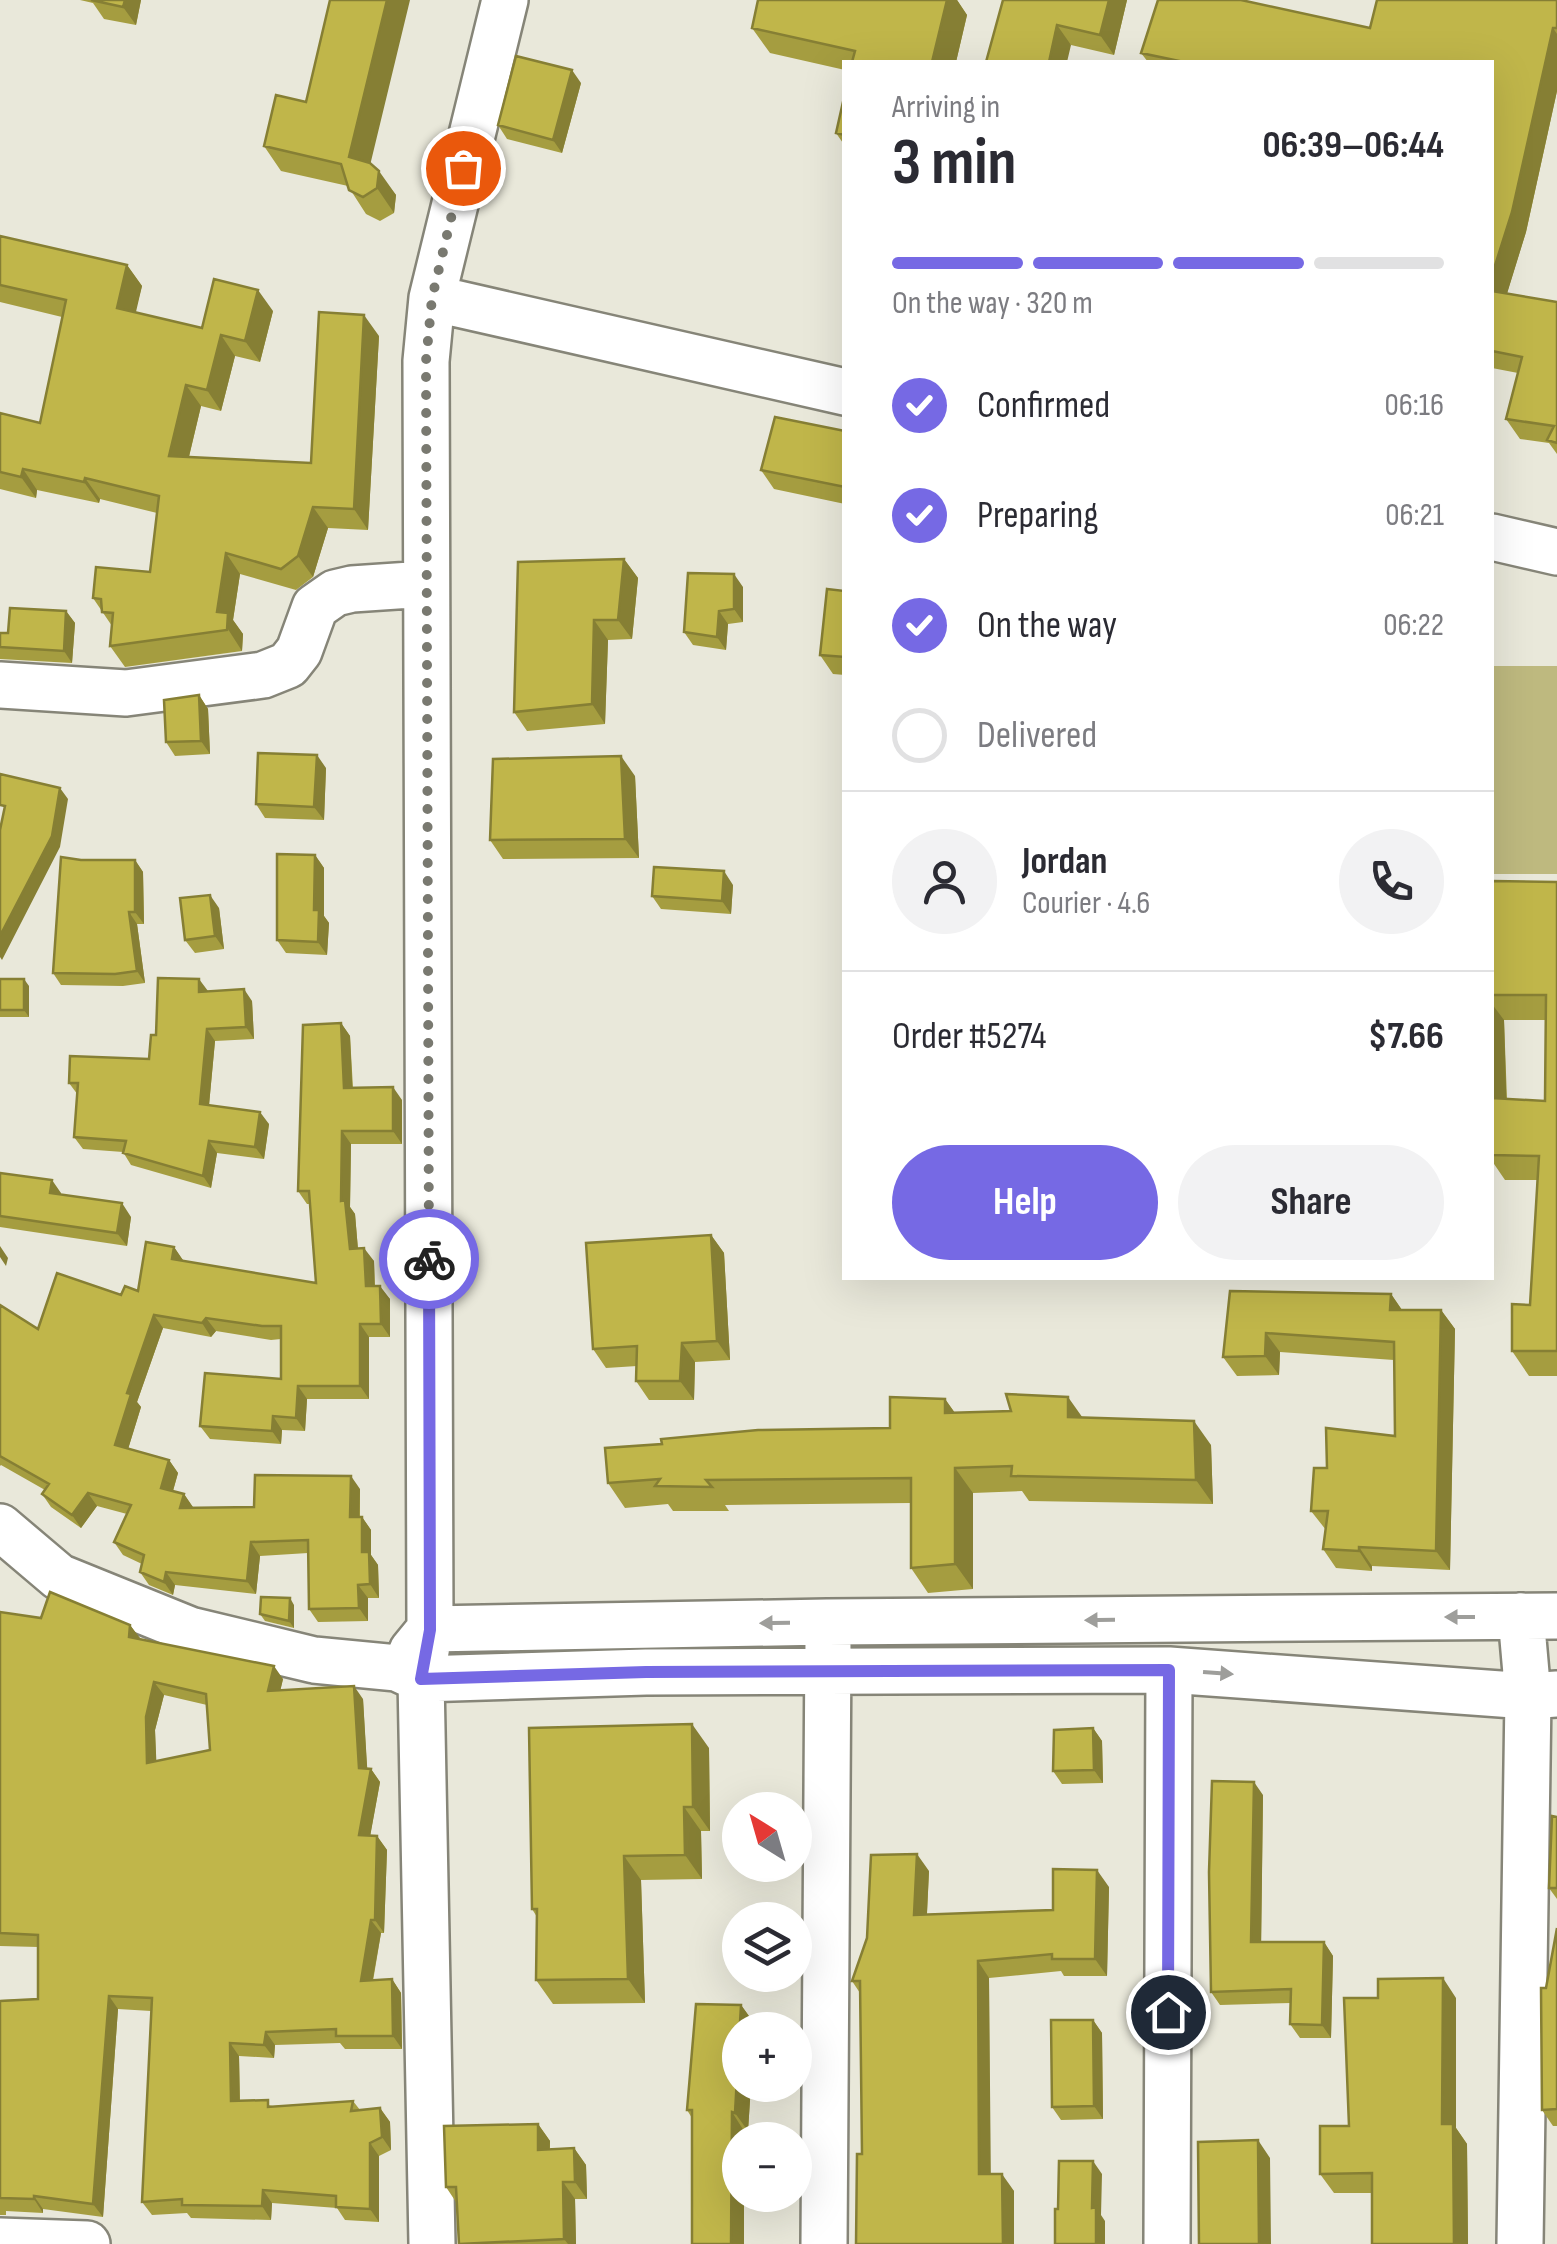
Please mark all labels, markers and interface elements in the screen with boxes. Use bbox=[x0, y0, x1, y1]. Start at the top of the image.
text: Arriving in bbox=[892, 88, 1000, 127]
text: 06:39–06:44 bbox=[1263, 123, 1444, 168]
text: 3 min bbox=[892, 125, 1016, 203]
pin bbox=[421, 126, 506, 211]
icon: bag bbox=[436, 141, 491, 196]
text: On the way · 320 m bbox=[892, 284, 1093, 323]
icon: check bbox=[892, 378, 947, 433]
text: Confirmed bbox=[977, 383, 1110, 428]
text: 06:16 bbox=[1384, 386, 1444, 425]
icon: check bbox=[892, 488, 947, 543]
text: Preparing bbox=[977, 493, 1098, 538]
text: 06:21 bbox=[1385, 496, 1444, 535]
icon: check bbox=[892, 598, 947, 653]
text: On the way bbox=[977, 603, 1117, 648]
text: 06:22 bbox=[1383, 606, 1444, 645]
text: Delivered bbox=[977, 713, 1097, 758]
button: person bbox=[892, 829, 997, 934]
button: phone bbox=[1339, 829, 1444, 934]
text: Jordan bbox=[1022, 839, 1107, 884]
text: Courier · 4.6 bbox=[1022, 884, 1150, 923]
text: Order #5274 bbox=[892, 1014, 1046, 1059]
text: $7.66 bbox=[1368, 1014, 1444, 1059]
button: Help bbox=[892, 1145, 1158, 1260]
button: Share bbox=[1178, 1145, 1444, 1260]
courier bbox=[379, 1209, 479, 1309]
icon: bike bbox=[402, 1232, 457, 1287]
one-way arrow bbox=[1443, 1609, 1475, 1625]
one-way arrow bbox=[1083, 1612, 1115, 1628]
one-way arrow bbox=[758, 1615, 790, 1631]
one-way arrow bbox=[1203, 1665, 1235, 1681]
north arrow bbox=[722, 1792, 812, 1882]
map controls bbox=[722, 1792, 812, 2212]
button: layers bbox=[722, 1902, 812, 1992]
pin bbox=[1126, 1970, 1211, 2055]
icon: home bbox=[1141, 1985, 1196, 2040]
button: + bbox=[722, 2012, 812, 2102]
button: − bbox=[722, 2122, 812, 2212]

